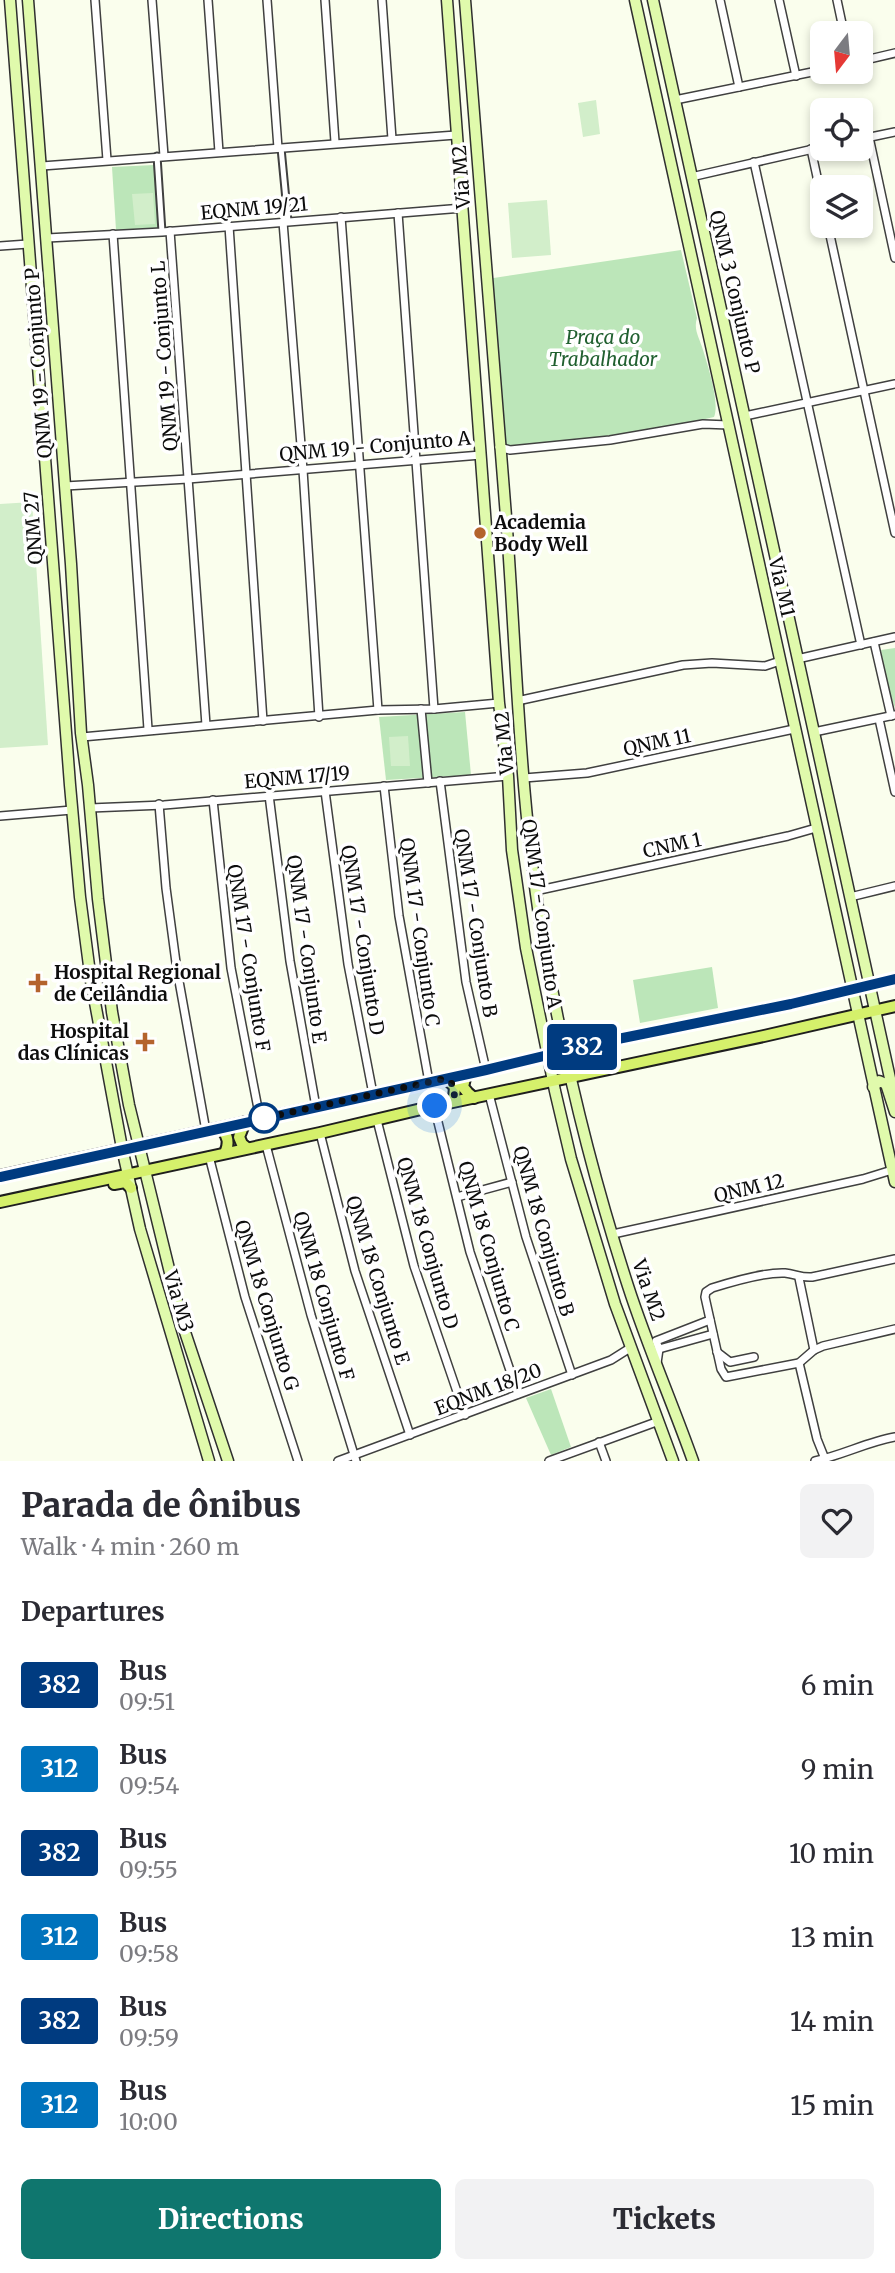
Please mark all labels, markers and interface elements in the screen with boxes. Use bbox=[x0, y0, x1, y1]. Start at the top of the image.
north arrow bbox=[810, 21, 873, 84]
map controls bbox=[810, 21, 873, 238]
button: locate bbox=[810, 98, 873, 161]
street label: Via M2 bbox=[447, 144, 475, 211]
button: layers bbox=[810, 175, 873, 238]
street label: EQNM 19/21 bbox=[199, 191, 309, 225]
street label: QNM 3 Conjunto P bbox=[705, 208, 765, 376]
street label: QNM 19 - Conjunto L bbox=[145, 260, 183, 452]
street label: QNM 19 - Conjunto P bbox=[19, 267, 57, 459]
park label: Praça do Trabalhador bbox=[549, 325, 657, 371]
street label: QNM 19 - Conjunto A bbox=[278, 426, 472, 466]
street label: QNM 27 bbox=[18, 491, 48, 565]
place label: Academia Body Well bbox=[493, 510, 588, 556]
marker: Academia Body Well bbox=[472, 525, 488, 541]
street label: Via M1 bbox=[763, 554, 801, 620]
street label: Via M2 bbox=[489, 710, 519, 777]
street label: QNM 11 bbox=[621, 723, 693, 761]
street label: EQNM 17/19 bbox=[243, 760, 351, 794]
street label: QNM 17 - Conjunto A bbox=[517, 818, 567, 1011]
street label: QNM 17 - Conjunto B bbox=[449, 827, 503, 1019]
street label: CNM 1 bbox=[641, 827, 704, 863]
street label: QNM 17 - Conjunto C bbox=[395, 836, 445, 1028]
street label: QNM 17 - Conjunto D bbox=[336, 843, 390, 1037]
street label: QNM 17 - Conjunto E bbox=[282, 853, 332, 1045]
street label: QNM 17 - Conjunto F bbox=[222, 863, 276, 1054]
place label: Hospital Regional de Ceilândia bbox=[54, 960, 221, 1006]
marker: Hospital Regional de Ceilândia bbox=[28, 973, 48, 993]
place label: Hospital das Clínicas bbox=[18, 1019, 129, 1065]
line badge: 382 bbox=[542, 1024, 622, 1070]
text: 382 bbox=[561, 1031, 603, 1062]
marker: Hospital das Clínicas bbox=[135, 1032, 155, 1052]
your location bbox=[417, 1088, 452, 1123]
unlabelled marker bbox=[249, 1103, 279, 1133]
street label: QNM 18 Conjunto B bbox=[508, 1143, 580, 1319]
street label: QNM 18 Conjunto D bbox=[392, 1154, 464, 1332]
street label: QNM 18 Conjunto C bbox=[453, 1158, 525, 1334]
street label: QNM 12 bbox=[712, 1168, 786, 1208]
street label: QNM 18 Conjunto E bbox=[341, 1193, 415, 1367]
street label: QNM 18 Conjunto F bbox=[288, 1209, 360, 1384]
street label: QNM 18 Conjunto G bbox=[230, 1217, 304, 1393]
street label: Via M2 bbox=[627, 1255, 671, 1324]
street label: Via M3 bbox=[159, 1267, 199, 1335]
street label: EQNM 18/20 bbox=[431, 1358, 545, 1420]
button: heart bbox=[800, 1484, 874, 1558]
text: Parada de ônibus bbox=[21, 1485, 301, 1526]
text: Walk · 4 min · 260 m bbox=[21, 1532, 239, 1561]
text: Departures bbox=[21, 1595, 165, 1628]
text: Bus bbox=[119, 1654, 167, 1687]
text: 382 bbox=[38, 1669, 81, 1700]
text: 6 min bbox=[801, 1669, 874, 1702]
text: 09:51 bbox=[119, 1687, 175, 1716]
text: Bus bbox=[119, 1738, 167, 1771]
text: 312 bbox=[41, 1753, 78, 1784]
text: 9 min bbox=[801, 1753, 874, 1786]
text: 09:54 bbox=[119, 1771, 180, 1800]
text: Bus bbox=[119, 1822, 167, 1855]
text: 382 bbox=[38, 1837, 81, 1868]
text: 10 min bbox=[789, 1837, 874, 1870]
text: 09:55 bbox=[119, 1855, 178, 1884]
text: Bus bbox=[119, 1906, 167, 1939]
text: 312 bbox=[41, 1921, 78, 1952]
text: 13 min bbox=[790, 1921, 874, 1954]
text: 09:58 bbox=[119, 1939, 179, 1968]
text: Bus bbox=[119, 1990, 167, 2023]
text: 382 bbox=[38, 2005, 81, 2036]
text: 14 min bbox=[790, 2005, 874, 2038]
text: 09:59 bbox=[119, 2023, 179, 2052]
text: Bus bbox=[119, 2074, 167, 2107]
text: 312 bbox=[41, 2089, 78, 2120]
text: 15 min bbox=[790, 2089, 874, 2122]
text: 10:00 bbox=[119, 2107, 178, 2136]
button: Directions bbox=[21, 2179, 441, 2259]
button: Tickets bbox=[455, 2179, 874, 2259]

